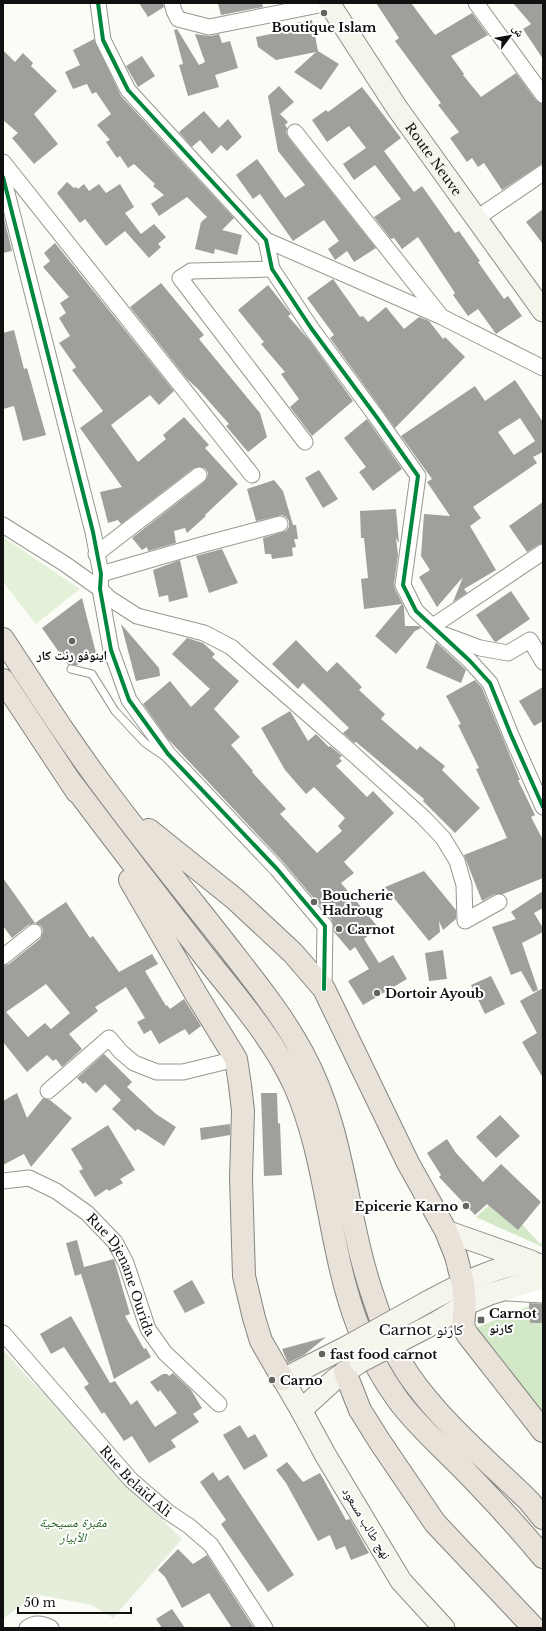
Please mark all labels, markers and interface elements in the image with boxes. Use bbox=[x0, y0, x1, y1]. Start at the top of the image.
marker: Boutique Islam bbox=[319, 8, 329, 18]
north arrow bbox=[490, 16, 530, 56]
place label: Boutique Islam bbox=[272, 19, 377, 36]
text: ش bbox=[509, 22, 528, 40]
street label: Route Neuve bbox=[401, 119, 465, 199]
marker: اينوفو رنت كار bbox=[67, 636, 77, 646]
place label: اينوفو رنت كار bbox=[36, 647, 107, 664]
place label: Boucherie Hadroug bbox=[322, 887, 394, 919]
marker: Boucherie Hadroug bbox=[309, 897, 319, 907]
place label: Carnot bbox=[347, 921, 395, 938]
marker: Carnot bbox=[334, 924, 344, 934]
place label: Dortoir Ayoub bbox=[385, 985, 484, 1002]
marker: Dortoir Ayoub bbox=[372, 988, 382, 998]
place label: Epicerie Karno bbox=[354, 1198, 458, 1215]
marker: Epicerie Karno bbox=[461, 1201, 471, 1211]
street label: Rue Djenane Ourida bbox=[83, 1210, 159, 1340]
place label: Carnot كارنو bbox=[489, 1305, 537, 1337]
marker: Carnot كارنو bbox=[476, 1315, 486, 1325]
district label: Carnot كارنو bbox=[379, 1320, 463, 1339]
place label: fast food carnot bbox=[330, 1346, 437, 1363]
marker: fast food carnot bbox=[317, 1349, 327, 1359]
place label: Carno bbox=[280, 1372, 323, 1389]
marker: Carno bbox=[267, 1375, 277, 1385]
street label: Rue Belaïd Ali bbox=[96, 1442, 175, 1521]
street label: نهج طالب مسعود bbox=[337, 1484, 395, 1563]
park label: مقبرة مسيحية الأبيار bbox=[39, 1514, 107, 1546]
scale bar bbox=[18, 1589, 131, 1615]
text: 50 m bbox=[24, 1595, 56, 1610]

